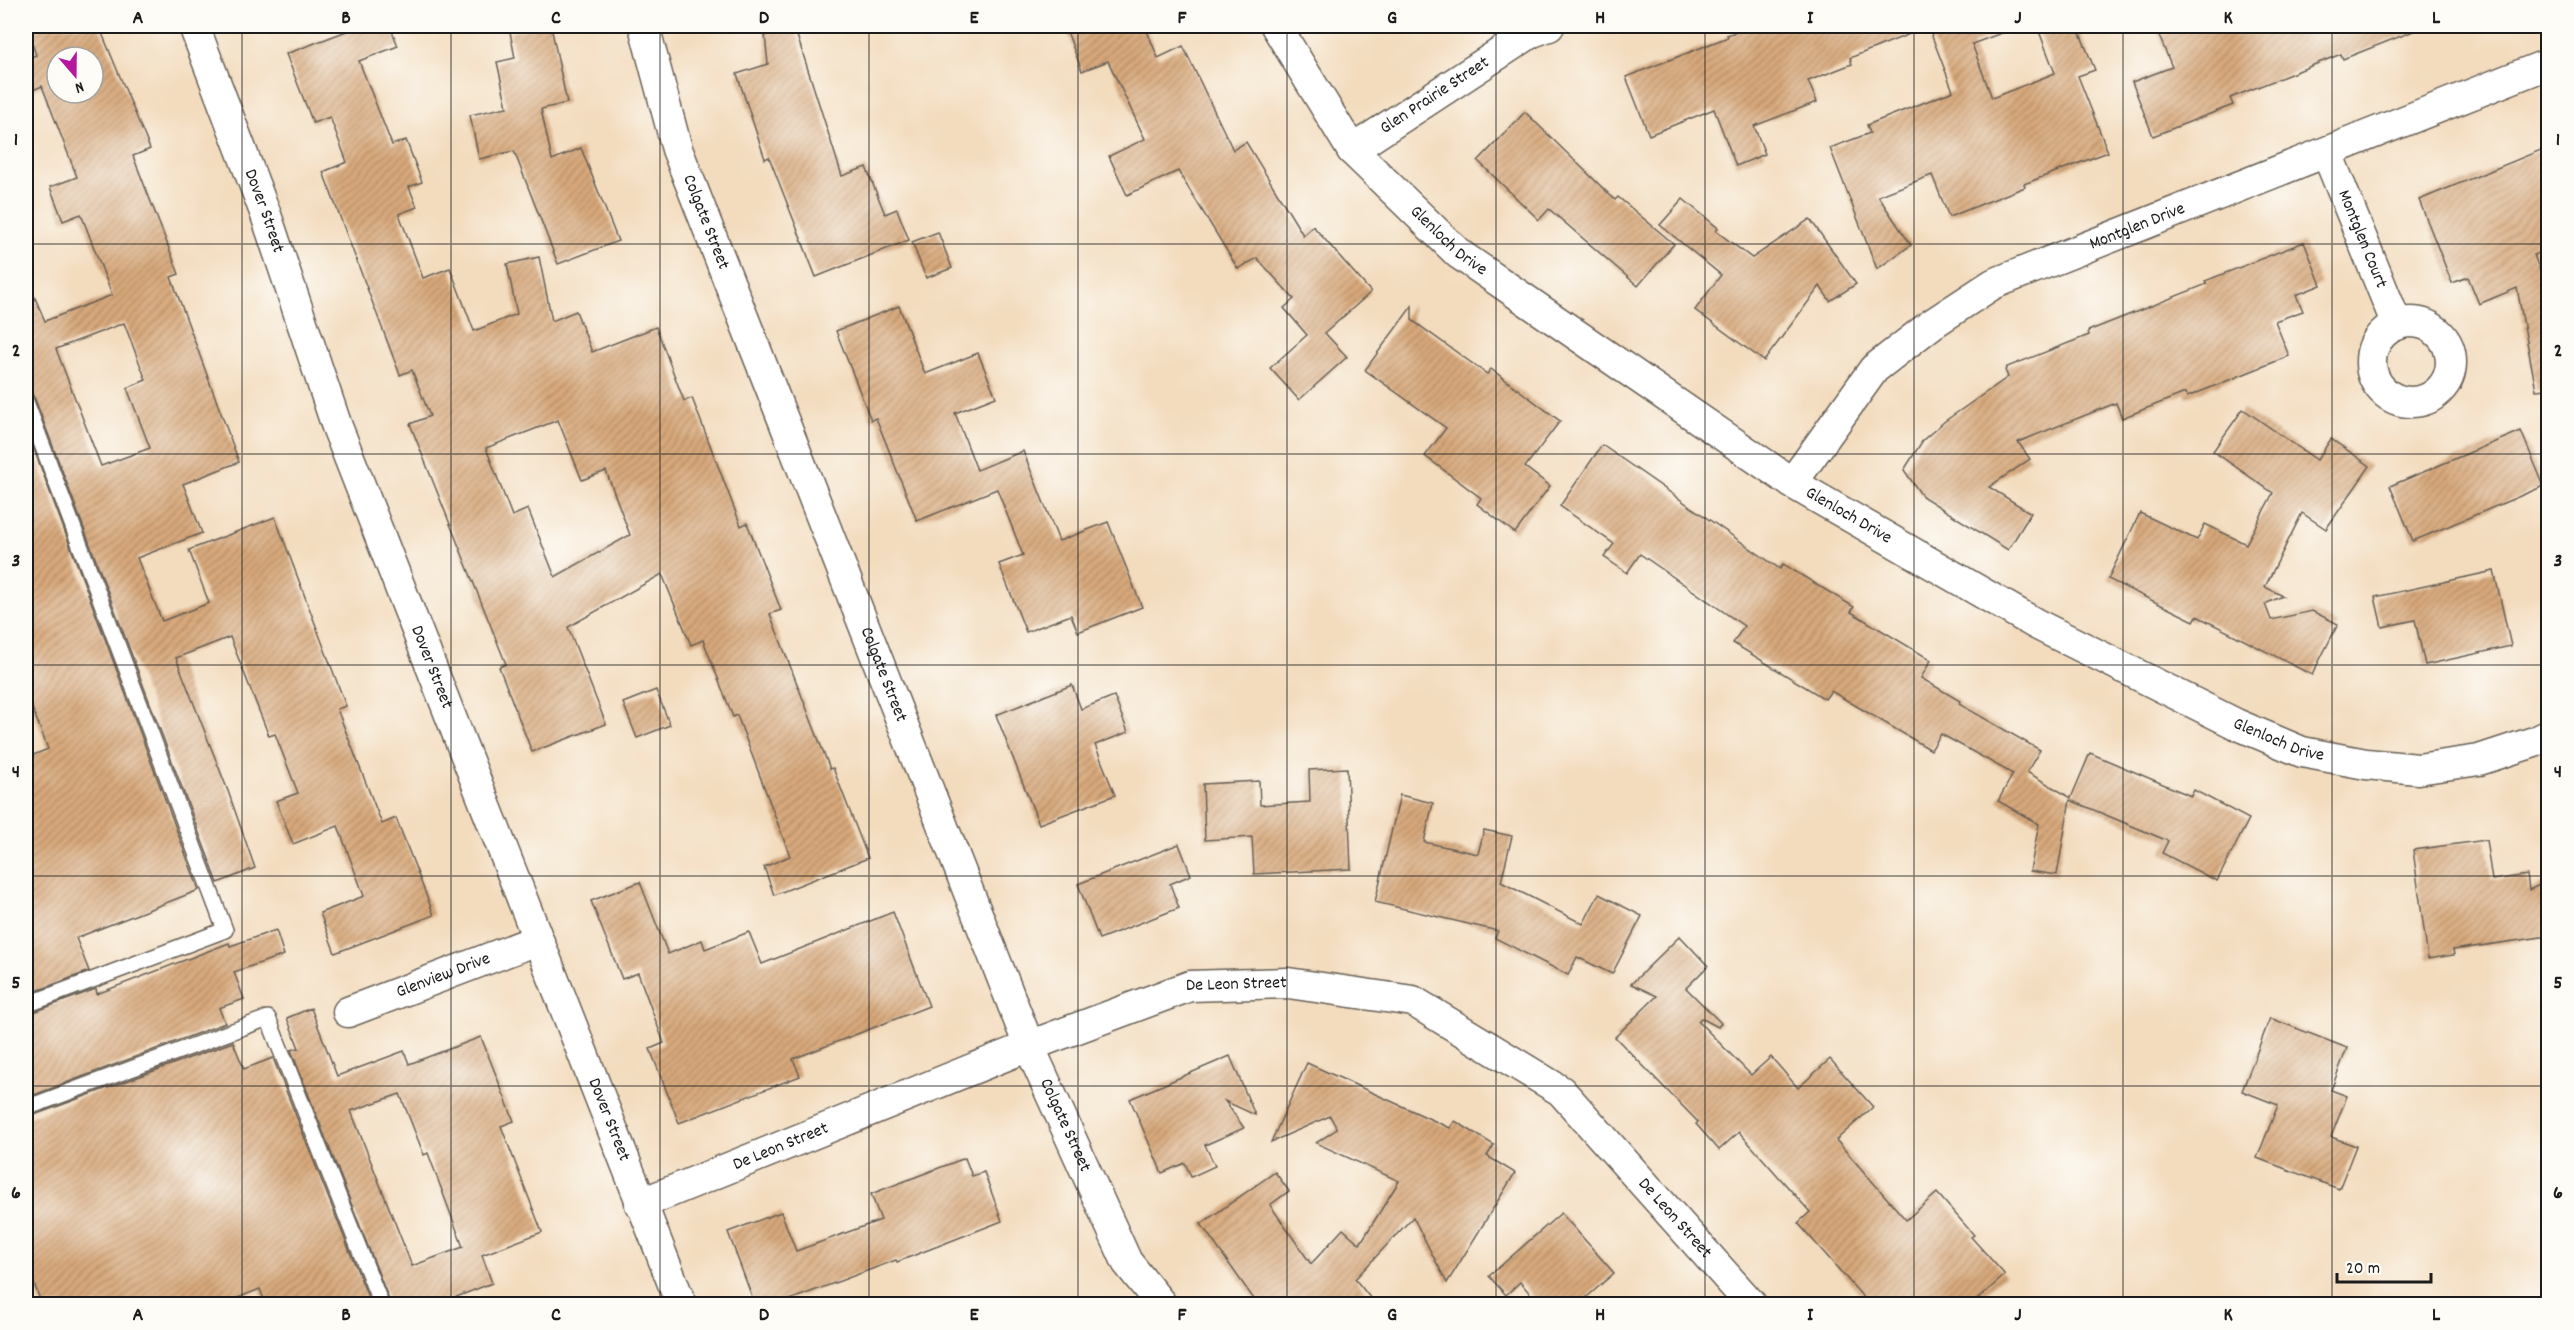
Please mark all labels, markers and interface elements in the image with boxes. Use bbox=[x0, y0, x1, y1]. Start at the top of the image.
text: A bbox=[133, 5, 144, 33]
text: B bbox=[341, 5, 351, 33]
text: C bbox=[551, 5, 561, 33]
text: D bbox=[759, 5, 770, 33]
text: E bbox=[969, 5, 979, 33]
text: F bbox=[1178, 5, 1188, 33]
text: G bbox=[1387, 5, 1397, 33]
text: H bbox=[1595, 5, 1605, 33]
text: I bbox=[1807, 5, 1814, 33]
text: J bbox=[2014, 5, 2022, 33]
text: K bbox=[2223, 5, 2233, 33]
text: L bbox=[2432, 5, 2441, 33]
north arrow bbox=[45, 45, 105, 105]
street label: Glen Prairie Street bbox=[1375, 50, 1495, 141]
text: N bbox=[72, 75, 87, 99]
text: 1 bbox=[14, 127, 18, 155]
text: 1 bbox=[2556, 127, 2560, 155]
street label: Dover Street bbox=[237, 166, 290, 257]
street label: Colgate Street bbox=[676, 171, 736, 274]
street label: Montglen Court bbox=[2331, 186, 2393, 292]
street label: Montglen Drive bbox=[2086, 197, 2189, 257]
street label: Glenloch Drive bbox=[1404, 200, 1492, 282]
text: 2 bbox=[12, 338, 20, 366]
text: 2 bbox=[2554, 338, 2562, 366]
street label: Glenloch Drive bbox=[1801, 481, 1896, 551]
text: 3 bbox=[12, 548, 20, 576]
text: 3 bbox=[2554, 548, 2562, 576]
street label: Dover Street bbox=[404, 622, 459, 713]
street label: Colgate Street bbox=[853, 623, 913, 726]
street label: Glenloch Drive bbox=[2229, 712, 2326, 768]
text: 4 bbox=[12, 759, 20, 787]
text: 4 bbox=[2554, 759, 2562, 787]
street label: Glenview Drive bbox=[393, 946, 494, 1005]
text: 5 bbox=[11, 970, 21, 998]
text: 5 bbox=[2553, 970, 2563, 998]
street label: De Leon Street bbox=[1185, 971, 1287, 999]
street label: Dover Street bbox=[581, 1075, 636, 1165]
street label: Colgate Street bbox=[1033, 1075, 1097, 1176]
street label: De Leon Street bbox=[729, 1116, 833, 1177]
street label: De Leon Street bbox=[1632, 1172, 1718, 1265]
text: 6 bbox=[11, 1180, 21, 1208]
text: 6 bbox=[2553, 1180, 2563, 1208]
scale bar bbox=[2337, 1246, 2432, 1284]
text: 20 m bbox=[2346, 1257, 2380, 1282]
text: A bbox=[133, 1302, 144, 1330]
text: B bbox=[341, 1302, 351, 1330]
text: C bbox=[551, 1302, 561, 1330]
text: D bbox=[759, 1302, 770, 1330]
text: E bbox=[969, 1302, 979, 1330]
text: F bbox=[1178, 1302, 1188, 1330]
text: G bbox=[1387, 1302, 1397, 1330]
text: H bbox=[1595, 1302, 1605, 1330]
text: I bbox=[1807, 1302, 1814, 1330]
text: J bbox=[2014, 1302, 2022, 1330]
text: K bbox=[2223, 1302, 2233, 1330]
text: L bbox=[2432, 1302, 2441, 1330]

